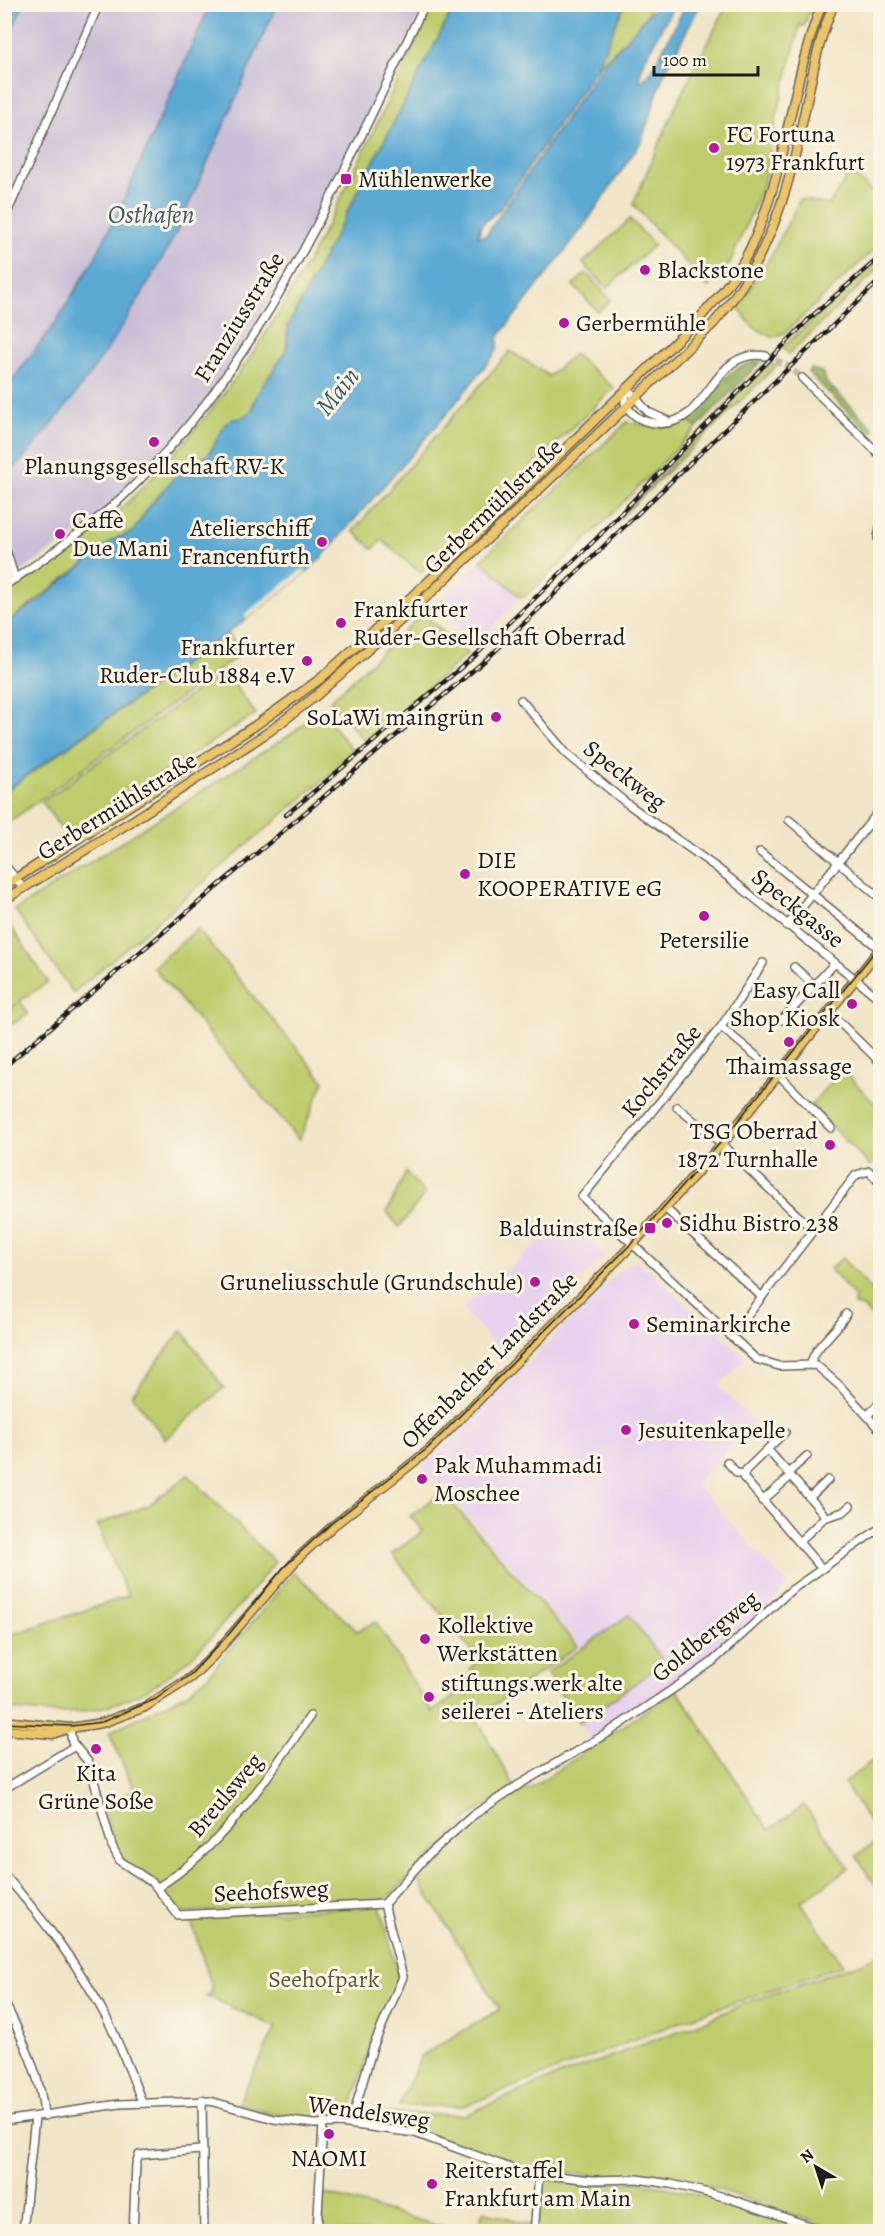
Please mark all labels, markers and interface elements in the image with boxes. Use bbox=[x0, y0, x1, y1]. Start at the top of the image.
scale bar bbox=[654, 39, 758, 77]
text: 100 m bbox=[663, 48, 707, 72]
place label: FC Fortuna 1973 Frankfurt bbox=[726, 118, 865, 178]
marker: FC Fortuna 1973 Frankfurt bbox=[707, 141, 721, 155]
place label: Mühlenwerke bbox=[358, 163, 492, 195]
marker: Mühlenwerke bbox=[339, 172, 353, 186]
water label: Osthafen bbox=[108, 197, 194, 232]
street label: Franziusstraße bbox=[186, 246, 292, 388]
place label: Blackstone bbox=[657, 254, 764, 286]
marker: Blackstone bbox=[638, 263, 652, 277]
place label: Gerbermühle bbox=[576, 307, 706, 339]
marker: Gerbermühle bbox=[557, 316, 571, 330]
water label: Main bbox=[307, 360, 367, 423]
street label: Gerbermühlstraße bbox=[416, 431, 570, 581]
marker: Planungsgesellschaft RV-K bbox=[147, 435, 161, 449]
place label: Planungsgesellschaft RV-K bbox=[24, 450, 284, 482]
place label: Caffè Due Mani bbox=[72, 504, 169, 564]
place label: Atelierschiff Francenfurth bbox=[180, 512, 313, 572]
marker: Caffè Due Mani bbox=[53, 527, 67, 541]
marker: Atelierschiff Francenfurth bbox=[315, 535, 329, 549]
place label: Frankfurter Ruder-Gesellschaft Oberrad bbox=[353, 593, 626, 653]
marker: Frankfurter Ruder-Gesellschaft Oberrad bbox=[334, 616, 348, 630]
place label: Frankfurter Ruder-Club 1884 e.V bbox=[99, 631, 295, 691]
marker: Frankfurter Ruder-Club 1884 e.V bbox=[300, 654, 314, 668]
place label: SoLaWi maingrün bbox=[307, 701, 484, 733]
marker: SoLaWi maingrün bbox=[489, 710, 503, 724]
street label: Speckweg bbox=[577, 732, 673, 818]
street label: Gerbermühlstraße bbox=[31, 744, 203, 868]
place label: DIE KOOPERATIVE eG bbox=[477, 844, 662, 904]
street label: Speckgasse bbox=[745, 861, 851, 955]
marker: DIE KOOPERATIVE eG bbox=[458, 867, 472, 881]
marker: Petersilie bbox=[697, 909, 711, 923]
place label: Petersilie bbox=[659, 924, 749, 956]
place label: Easy Call Shop Kiosk bbox=[730, 974, 840, 1034]
marker: Easy Call Shop Kiosk bbox=[845, 997, 859, 1011]
street label: Kochstraße bbox=[613, 1017, 709, 1125]
marker: Thaimassage bbox=[782, 1035, 796, 1049]
place label: Thaimassage bbox=[726, 1050, 852, 1082]
place label: TSG Oberrad 1872 Turnhalle bbox=[678, 1115, 818, 1175]
marker: TSG Oberrad 1872 Turnhalle bbox=[823, 1138, 837, 1152]
place label: Sidhu Bistro 238 bbox=[679, 1207, 839, 1239]
place label: Balduinstraße bbox=[498, 1212, 638, 1244]
marker: Sidhu Bistro 238 bbox=[660, 1216, 674, 1230]
marker: Balduinstraße bbox=[643, 1221, 657, 1235]
street label: Offenbacher Landstraße bbox=[393, 1264, 585, 1456]
place label: Gruneliusschule (Grundschule) bbox=[220, 1266, 523, 1298]
marker: Gruneliusschule (Grundschule) bbox=[528, 1275, 542, 1289]
place label: Seminarkirche bbox=[646, 1308, 791, 1340]
marker: Seminarkirche bbox=[627, 1317, 641, 1331]
place label: Jesuitenkapelle bbox=[638, 1414, 785, 1446]
marker: Jesuitenkapelle bbox=[619, 1423, 633, 1437]
place label: Pak Muhammadi Moschee bbox=[434, 1449, 602, 1509]
marker: Pak Muhammadi Moschee bbox=[415, 1472, 429, 1486]
street label: Goldbergweg bbox=[645, 1583, 765, 1689]
place label: Kollektive Werkstätten bbox=[436, 1609, 558, 1669]
marker: Kollektive Werkstätten bbox=[418, 1632, 432, 1646]
place label: stiftungs.werk alte seilerei - Ateliers bbox=[441, 1667, 623, 1727]
marker: stiftungs.werk alte seilerei - Ateliers bbox=[422, 1690, 436, 1704]
marker: Kita Grüne Soße bbox=[89, 1742, 103, 1756]
street label: Breulsweg bbox=[180, 1746, 270, 1844]
place label: Kita Grüne Soße bbox=[38, 1757, 154, 1817]
street label: Seehofsweg bbox=[213, 1872, 329, 1910]
park label: Seehofpark bbox=[268, 1963, 380, 1995]
street label: Wendelsweg bbox=[305, 2087, 432, 2136]
marker: NAOMI bbox=[322, 2127, 336, 2141]
north arrow bbox=[786, 2137, 846, 2197]
place label: NAOMI bbox=[291, 2142, 367, 2174]
text: N bbox=[796, 2144, 819, 2168]
place label: Reiterstaffel Frankfurt am Main bbox=[444, 2154, 631, 2214]
marker: Reiterstaffel Frankfurt am Main bbox=[425, 2177, 439, 2191]

